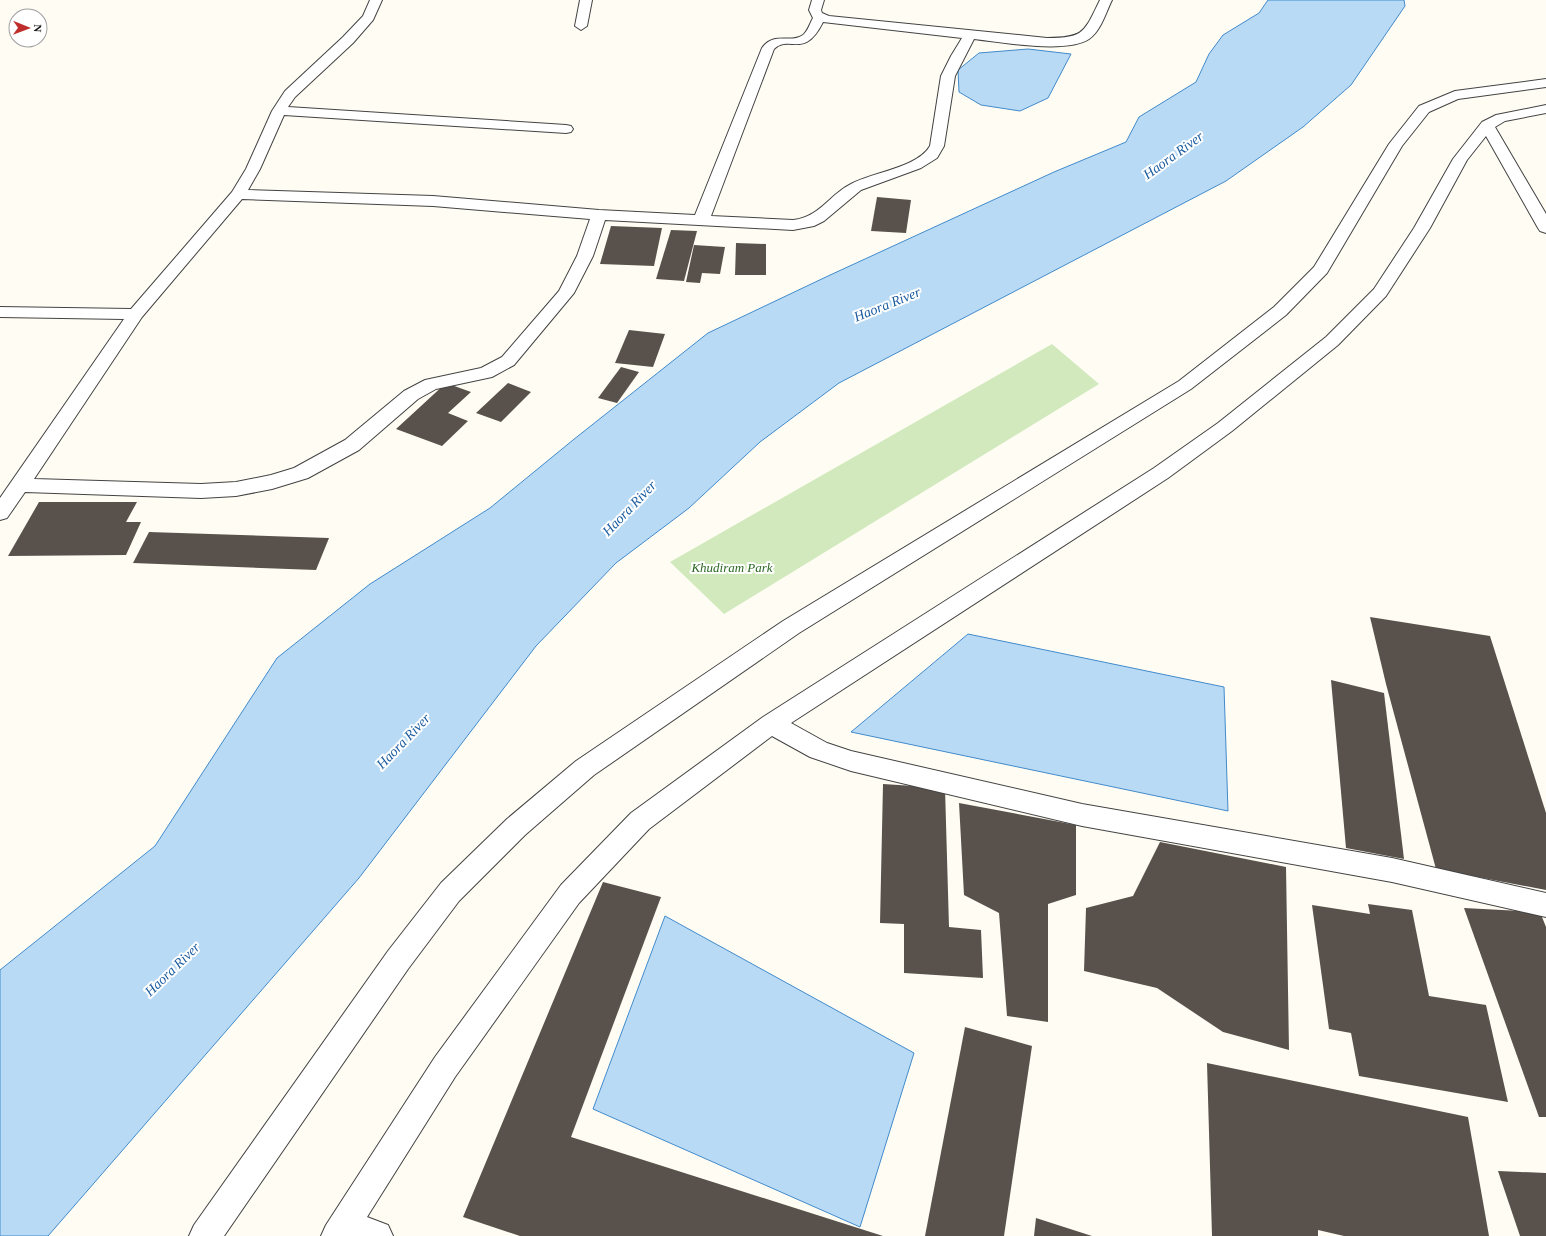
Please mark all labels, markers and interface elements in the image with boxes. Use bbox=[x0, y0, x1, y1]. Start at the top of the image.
north arrow bbox=[8, 8, 48, 48]
text: N bbox=[32, 24, 44, 32]
water label: Haora River bbox=[1140, 128, 1207, 183]
water label: Haora River bbox=[851, 284, 923, 325]
water label: Haora River bbox=[599, 477, 660, 540]
park label: Khudiram Park bbox=[690, 560, 773, 575]
water label: Haora River bbox=[373, 710, 434, 773]
water label: Haora River bbox=[141, 939, 203, 1000]

